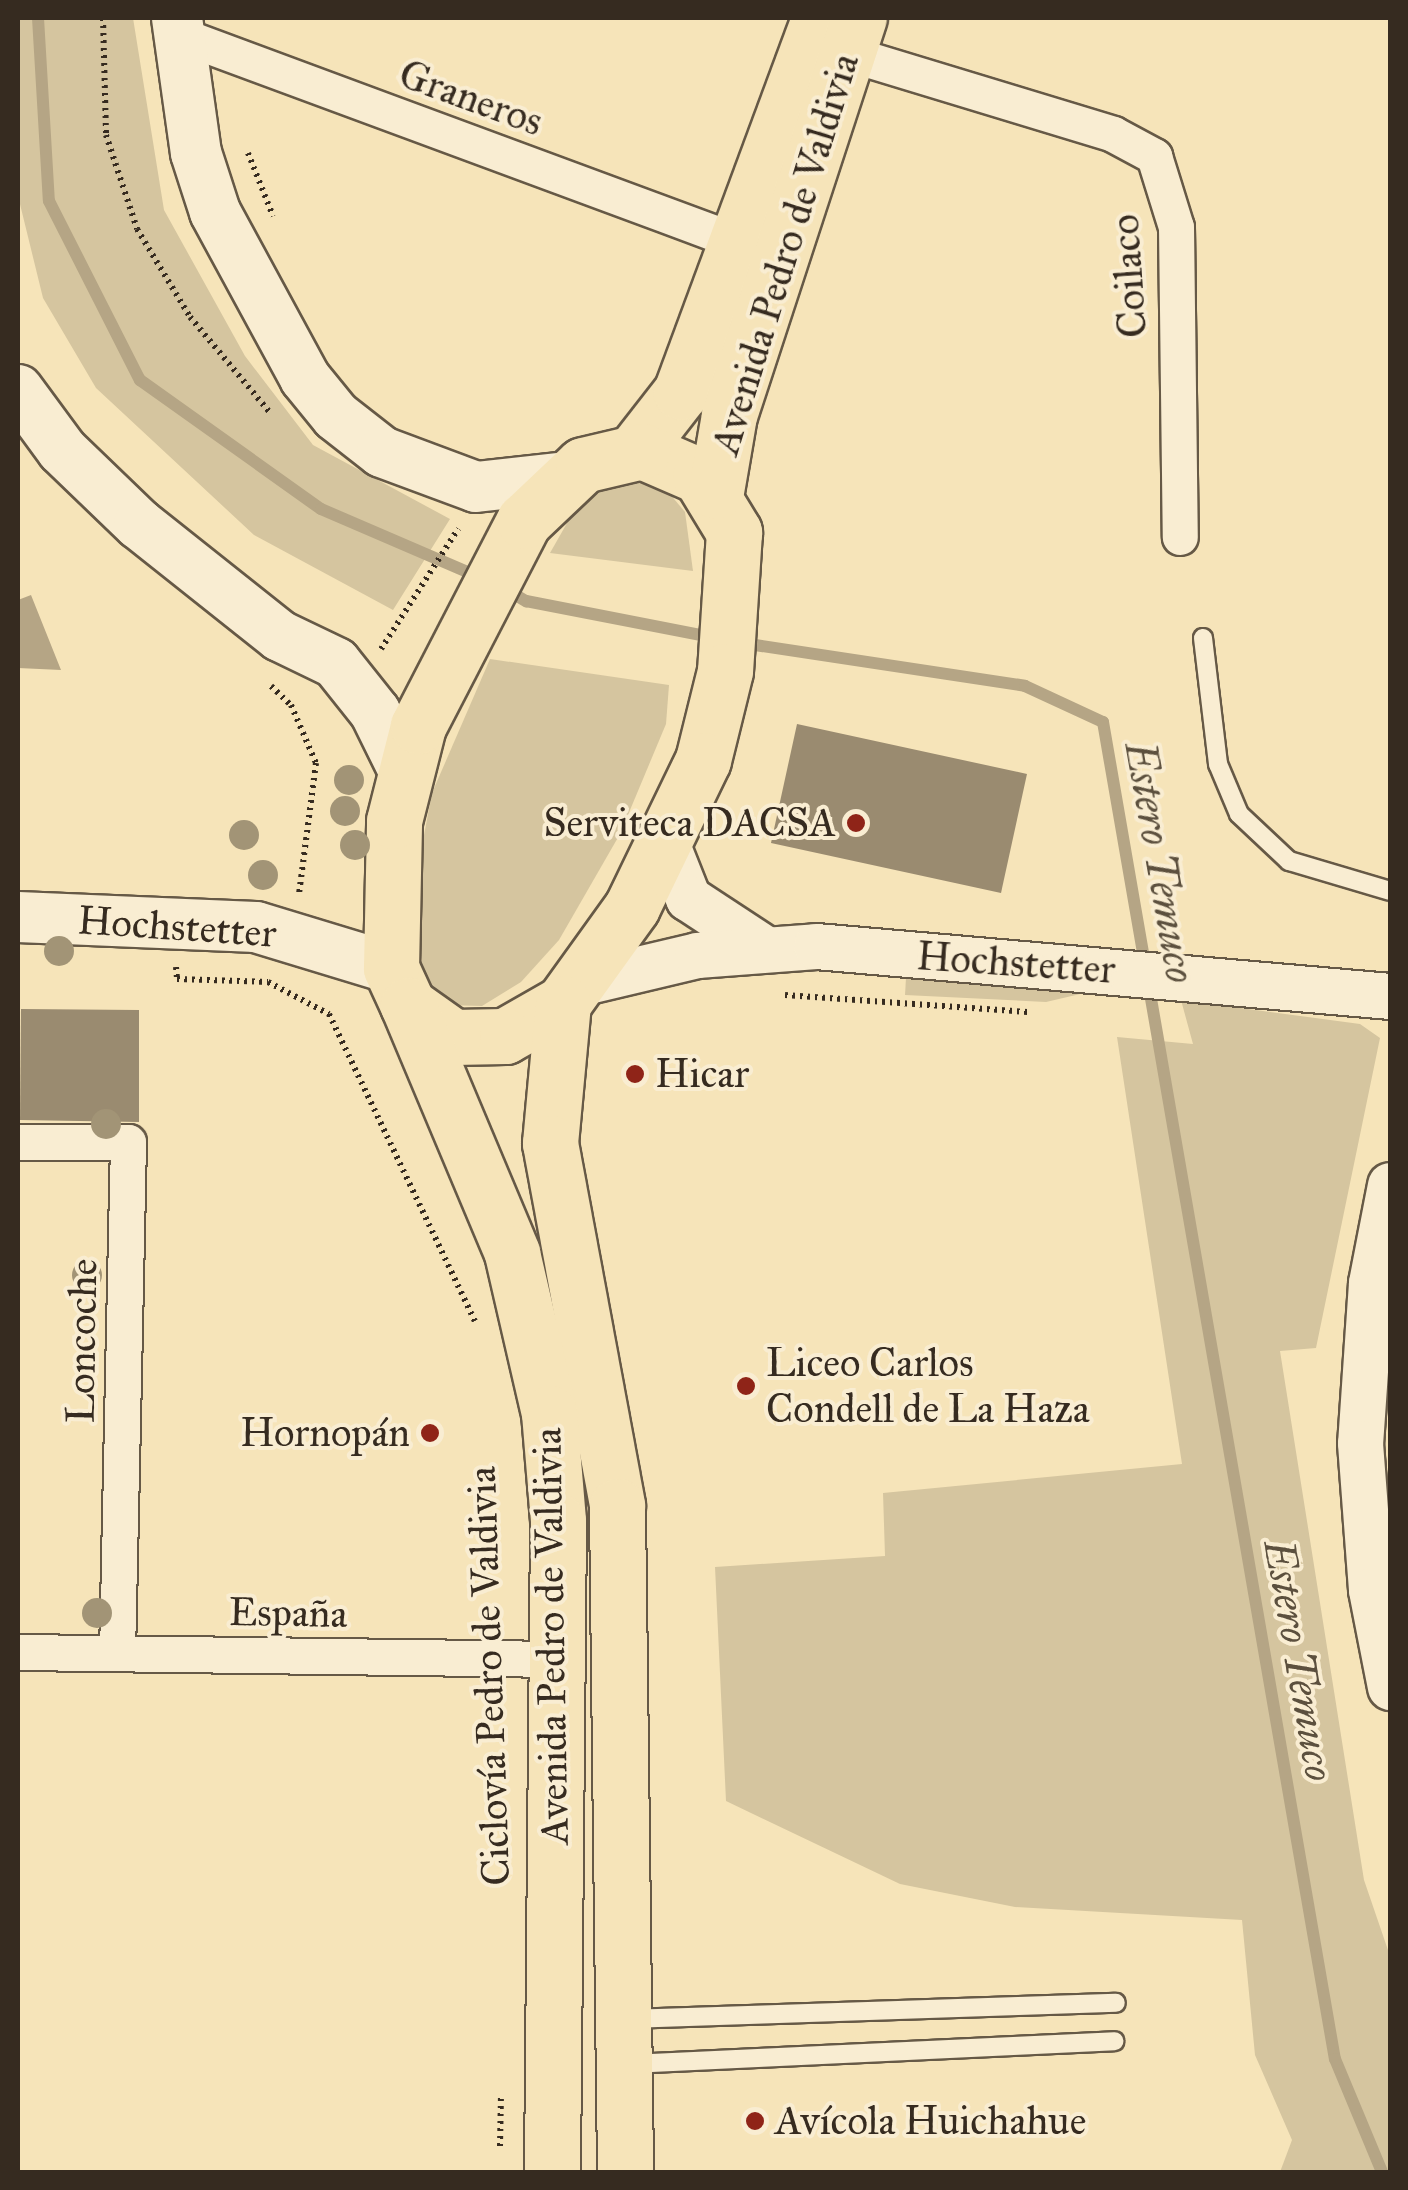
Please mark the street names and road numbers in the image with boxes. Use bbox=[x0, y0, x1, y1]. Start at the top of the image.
street label: Avenida Pedro de Valdivia bbox=[701, 48, 869, 460]
street label: Graneros bbox=[393, 50, 549, 146]
street label: Coilaco bbox=[1101, 213, 1157, 339]
street label: Hochstetter bbox=[76, 896, 278, 958]
street label: Hochstetter bbox=[915, 932, 1117, 994]
street label: Loncoche bbox=[57, 1258, 107, 1424]
street label: Avenida Pedro de Valdivia bbox=[523, 1427, 579, 1845]
street label: Ciclovía Pedro de Valdivia bbox=[458, 1465, 520, 1887]
street label: España bbox=[228, 1588, 348, 1638]

